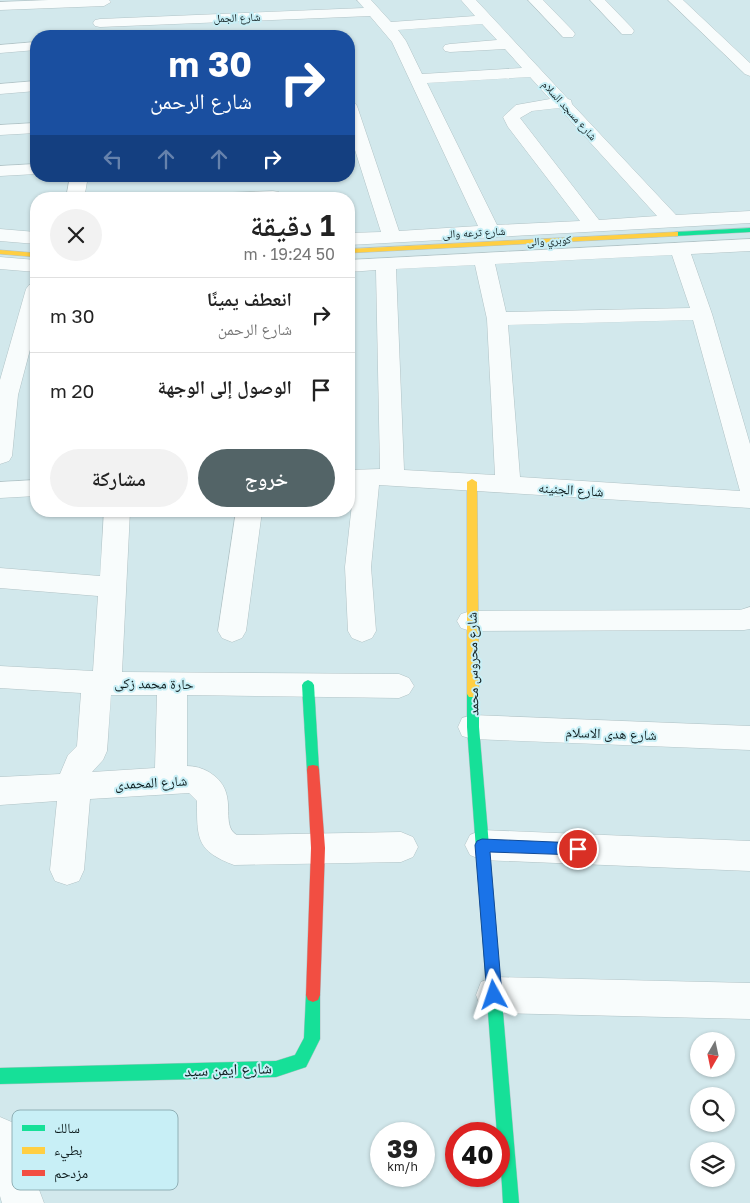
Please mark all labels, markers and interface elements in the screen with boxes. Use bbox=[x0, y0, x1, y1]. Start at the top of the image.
street label: شارع الجمل bbox=[213, 10, 261, 25]
text: 30 m bbox=[168, 43, 252, 85]
icon: right bbox=[270, 50, 335, 115]
street label: شارع مسجد السلام bbox=[539, 78, 600, 143]
text: شارع الرحمن bbox=[150, 87, 252, 114]
icon: left bbox=[99, 145, 127, 173]
icon: ahead bbox=[152, 145, 180, 173]
icon: ahead bbox=[205, 145, 233, 173]
icon: right bbox=[258, 145, 286, 173]
text: 1 دقيقة bbox=[250, 207, 335, 243]
button: close bbox=[50, 209, 102, 261]
street label: شارع ترعه والى bbox=[442, 224, 506, 241]
street label: كوبري والى bbox=[526, 232, 572, 250]
text: 50 m · 19:24 bbox=[244, 244, 335, 264]
text: انعطف يمينًا bbox=[207, 287, 292, 310]
icon: right bbox=[307, 301, 335, 329]
text: 30 m bbox=[50, 304, 95, 327]
text: شارع الرحمن bbox=[218, 319, 292, 339]
text: الوصول إلى الوجهة bbox=[158, 375, 292, 398]
icon: arrive bbox=[307, 376, 335, 404]
text: 20 m bbox=[50, 379, 94, 402]
button: مشاركة bbox=[50, 449, 188, 507]
button: خروج bbox=[198, 449, 335, 507]
street label: شارع الجنينه bbox=[538, 478, 604, 502]
street label: شارع محروس محمد bbox=[463, 612, 483, 716]
street label: حارة محمد زكى bbox=[114, 674, 194, 693]
street label: شارع هدى الاسلام bbox=[565, 723, 657, 745]
street label: شارع المحمدى bbox=[114, 772, 188, 794]
pin bbox=[557, 828, 599, 870]
icon: arrive bbox=[564, 835, 592, 863]
position arrow bbox=[467, 968, 519, 1020]
north arrow bbox=[690, 1032, 735, 1078]
map controls bbox=[690, 1032, 735, 1187]
street label: شارع ايمن سيد bbox=[184, 1057, 272, 1082]
button: search bbox=[690, 1087, 735, 1132]
legend bbox=[12, 1110, 178, 1190]
text: سالك bbox=[54, 1119, 80, 1136]
speed limit sign: 40 bbox=[445, 1122, 510, 1187]
text: 39 bbox=[387, 1133, 418, 1164]
text: بطيء bbox=[54, 1141, 83, 1162]
button: layers bbox=[690, 1142, 735, 1187]
text: km/h bbox=[387, 1159, 418, 1174]
text: مزدحم bbox=[54, 1164, 88, 1183]

